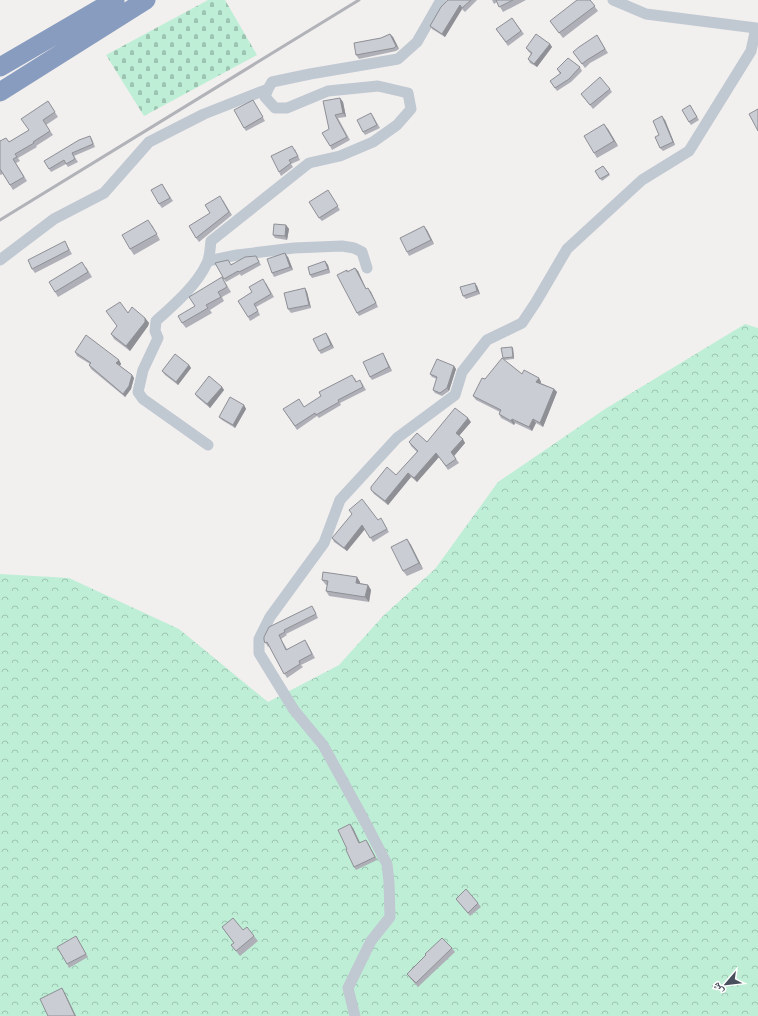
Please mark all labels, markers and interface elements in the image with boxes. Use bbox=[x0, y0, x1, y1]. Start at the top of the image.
north arrow bbox=[706, 964, 746, 1004]
text: ش bbox=[709, 979, 727, 997]

